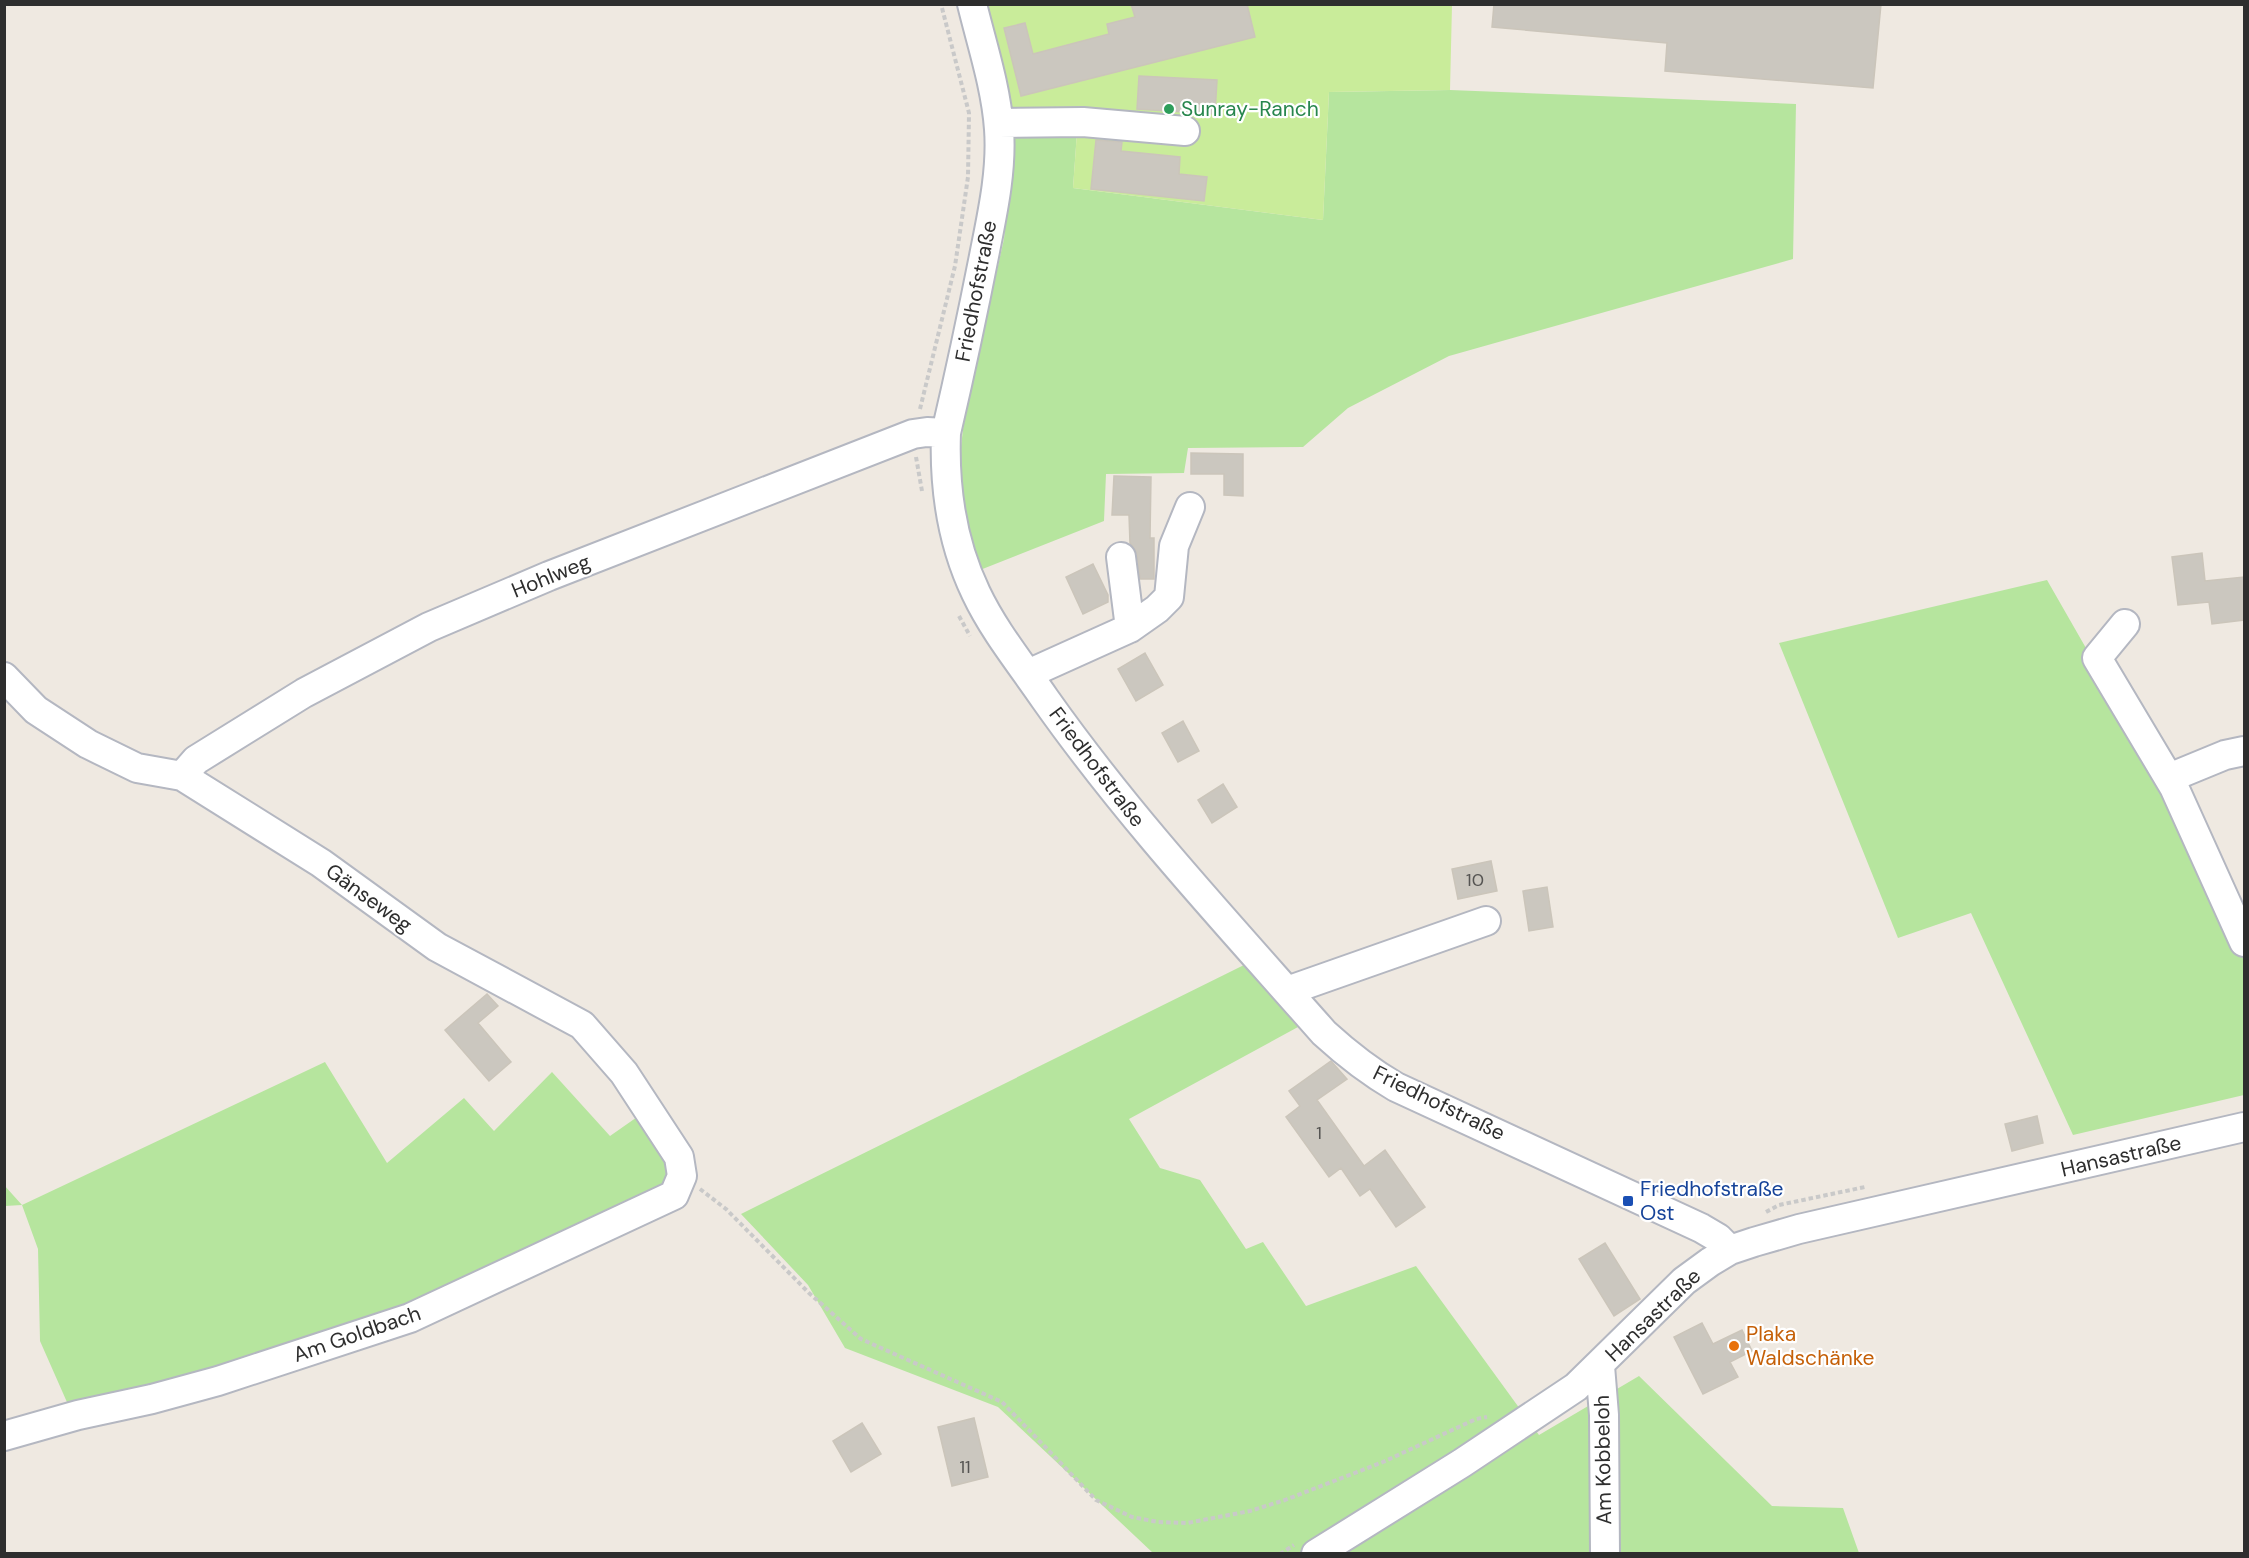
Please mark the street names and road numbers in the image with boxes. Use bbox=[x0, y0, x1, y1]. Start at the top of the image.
street label: Friedhofstraße bbox=[949, 218, 1003, 364]
street label: Hohlweg bbox=[507, 547, 595, 604]
street label: Friedhofstraße bbox=[1043, 701, 1151, 833]
street label: Gänseweg bbox=[320, 857, 418, 939]
street label: Friedhofstraße bbox=[1368, 1059, 1510, 1147]
street label: Hansastraße bbox=[2058, 1129, 2184, 1183]
street label: Hansastraße bbox=[1599, 1262, 1707, 1368]
street label: Am Goldbach bbox=[290, 1299, 424, 1369]
street label: Am Kobbeloh bbox=[1588, 1395, 1618, 1525]

